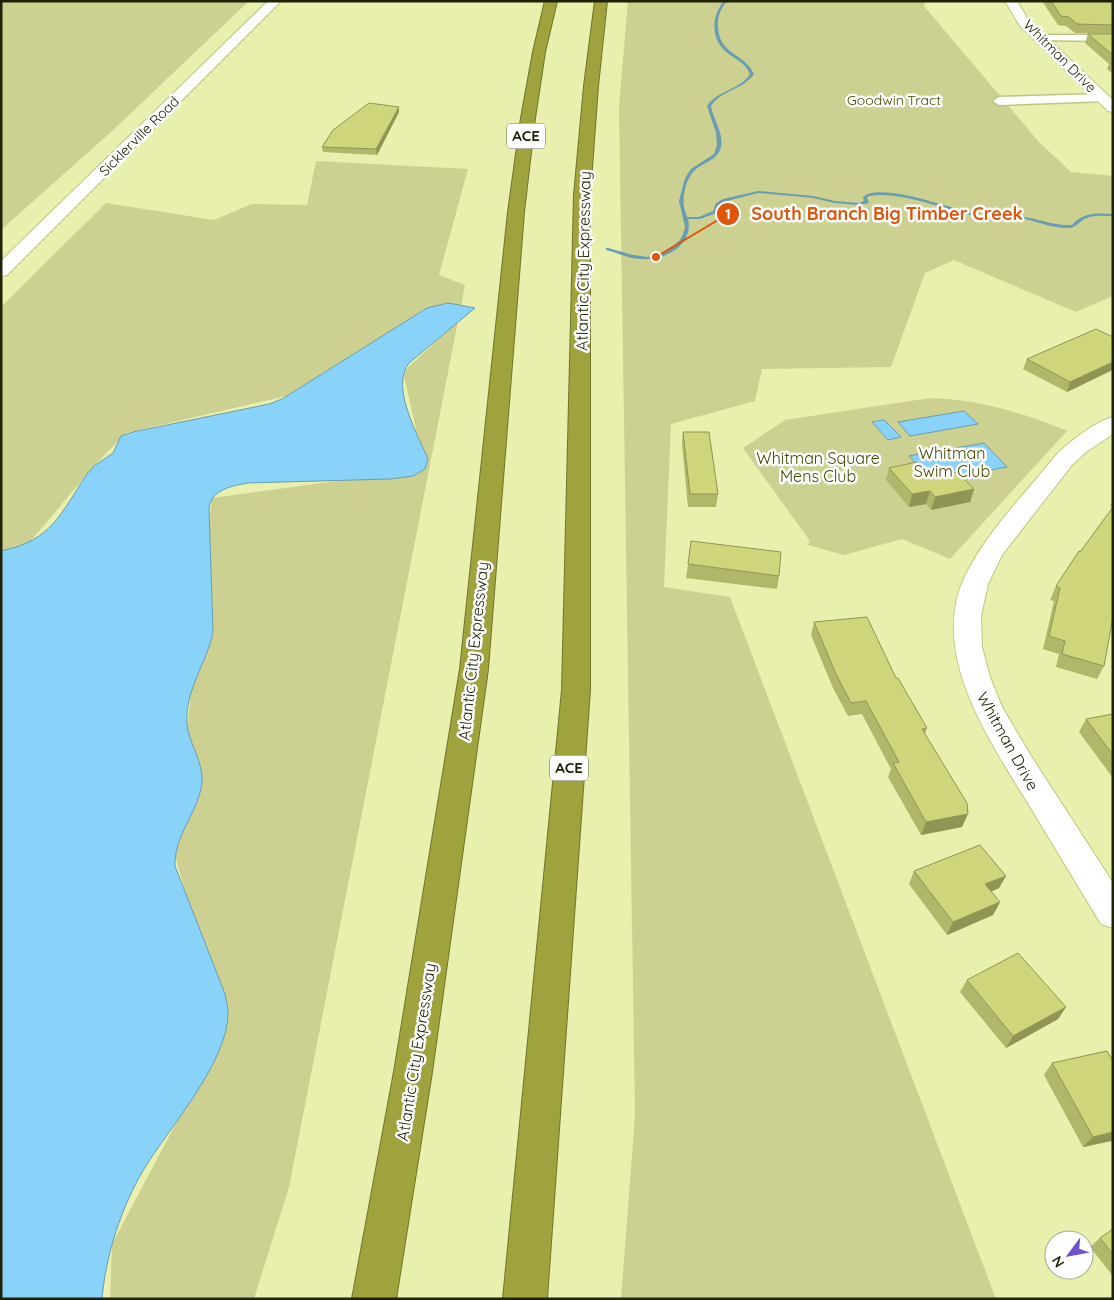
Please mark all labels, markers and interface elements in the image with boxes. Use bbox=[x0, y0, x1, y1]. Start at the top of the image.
street label: Whitman Drive bbox=[1020, 16, 1100, 96]
park label: Goodwin Tract bbox=[847, 91, 941, 109]
street label: Sicklerville Road bbox=[95, 92, 183, 180]
road number: ACE bbox=[507, 124, 545, 148]
street label: Atlantic City Expressway bbox=[571, 171, 595, 351]
callout: South Branch Big Timber Creek bbox=[716, 197, 1032, 230]
text: South Branch Big Timber Creek bbox=[751, 202, 1023, 225]
text: 1 bbox=[725, 204, 731, 223]
park label: Whitman Swim Club bbox=[914, 443, 990, 481]
park label: Whitman Square Mens Club bbox=[756, 448, 880, 486]
street label: Atlantic City Expressway bbox=[454, 561, 492, 741]
street label: Whitman Drive bbox=[973, 688, 1043, 794]
road number: ACE bbox=[550, 756, 588, 780]
street label: Atlantic City Expressway bbox=[392, 962, 440, 1142]
north arrow bbox=[1044, 1230, 1094, 1280]
text: N bbox=[1048, 1253, 1068, 1271]

